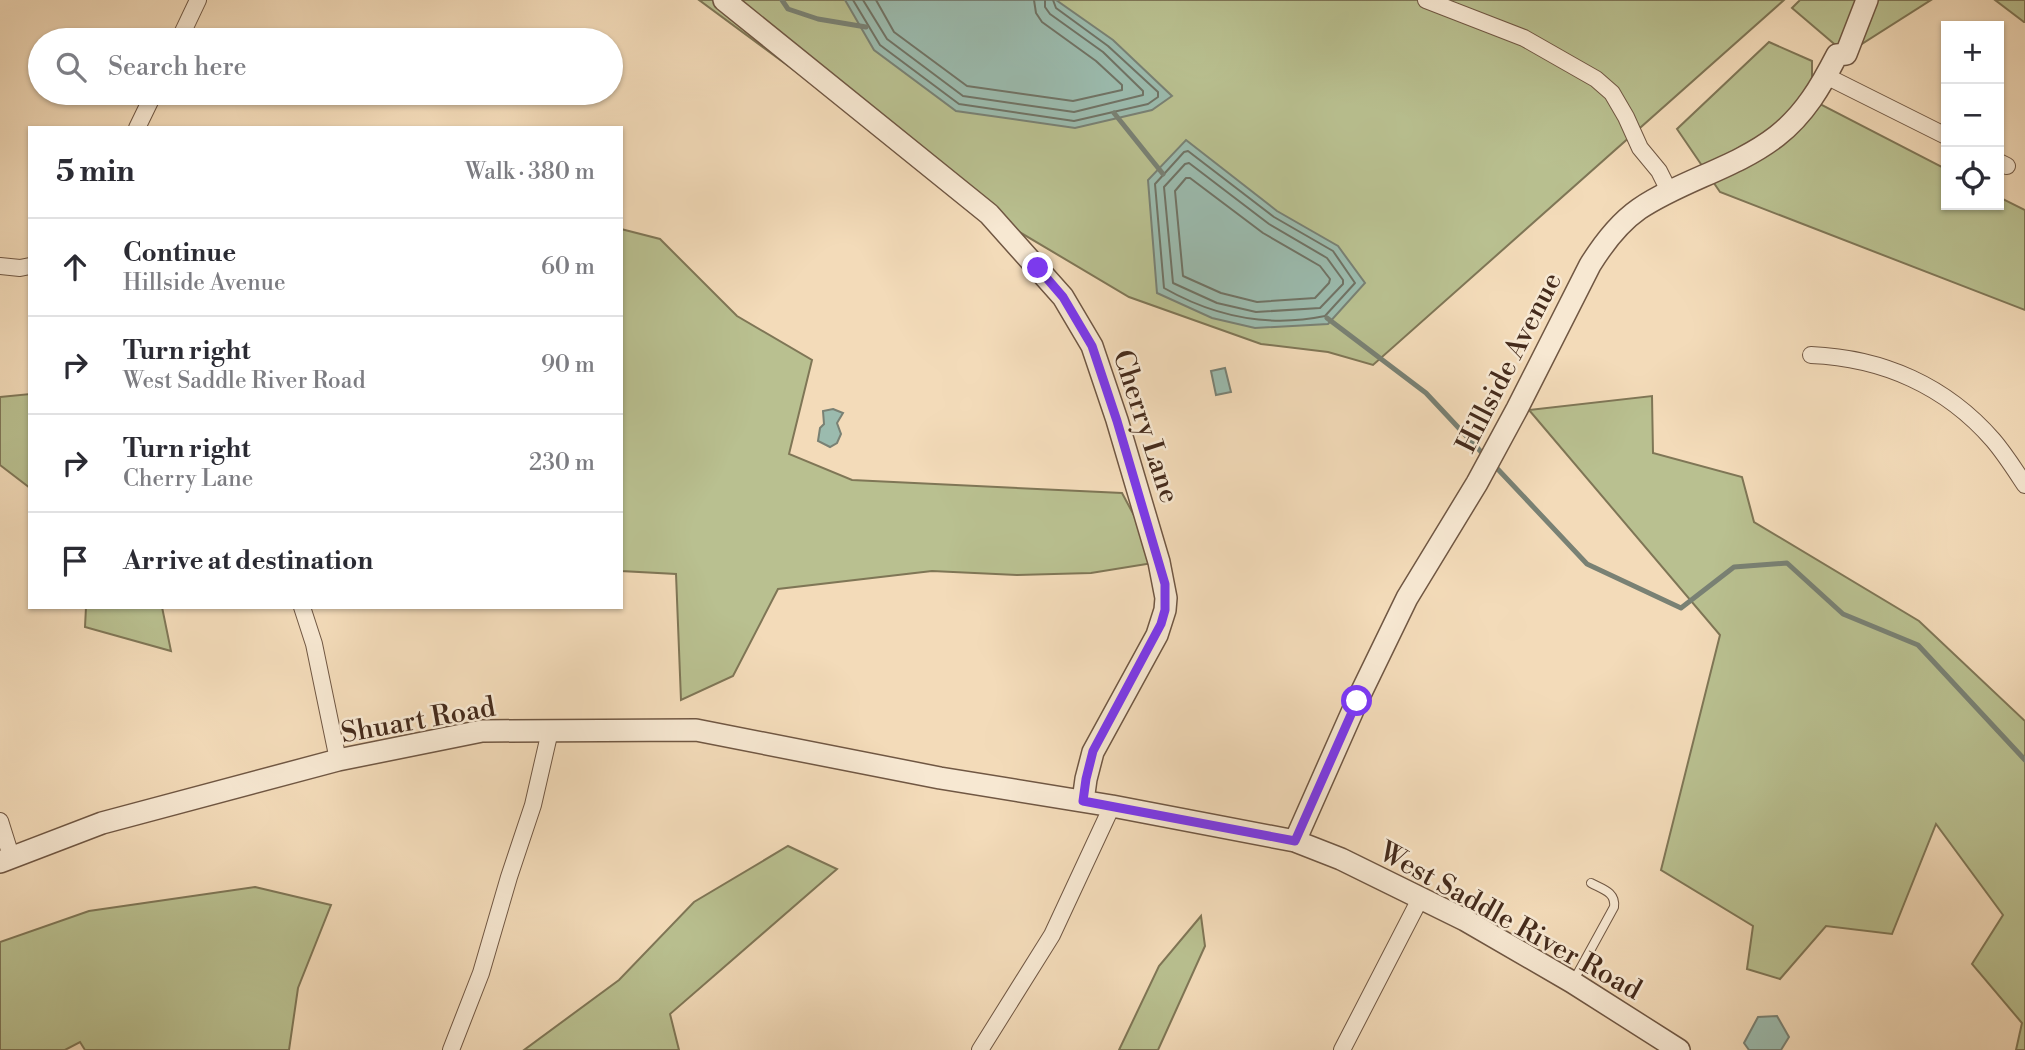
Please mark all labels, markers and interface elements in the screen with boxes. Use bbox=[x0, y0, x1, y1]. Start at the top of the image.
map controls bbox=[1941, 21, 2004, 210]
button: + bbox=[1941, 21, 2004, 84]
search box bbox=[28, 28, 623, 105]
icon: search bbox=[52, 48, 90, 86]
text: Search here bbox=[108, 51, 247, 83]
button: − bbox=[1941, 84, 2004, 147]
button: locate bbox=[1941, 147, 2004, 210]
text: 5 min bbox=[56, 153, 135, 191]
text: Walk · 380 m bbox=[465, 158, 595, 186]
text: Continue bbox=[123, 237, 236, 269]
icon: ahead bbox=[56, 248, 94, 286]
route end bbox=[1022, 252, 1053, 283]
text: 60 m bbox=[541, 253, 595, 281]
street label: Hillside Avenue bbox=[1449, 267, 1570, 459]
text: Hillside Avenue bbox=[123, 269, 286, 297]
text: Turn right bbox=[123, 335, 251, 367]
icon: right bbox=[56, 346, 94, 384]
street label: Cherry Lane bbox=[1104, 346, 1187, 507]
text: 90 m bbox=[541, 351, 595, 379]
text: West Saddle River Road bbox=[123, 367, 365, 395]
text: Turn right bbox=[123, 433, 251, 465]
icon: right bbox=[56, 444, 94, 482]
text: 230 m bbox=[529, 449, 595, 477]
text: Cherry Lane bbox=[123, 465, 253, 493]
icon: arrive bbox=[56, 542, 94, 580]
text: Arrive at destination bbox=[123, 545, 373, 577]
route start bbox=[1341, 685, 1372, 716]
street label: Shuart Road bbox=[338, 690, 498, 751]
street label: West Saddle River Road bbox=[1372, 834, 1648, 1008]

